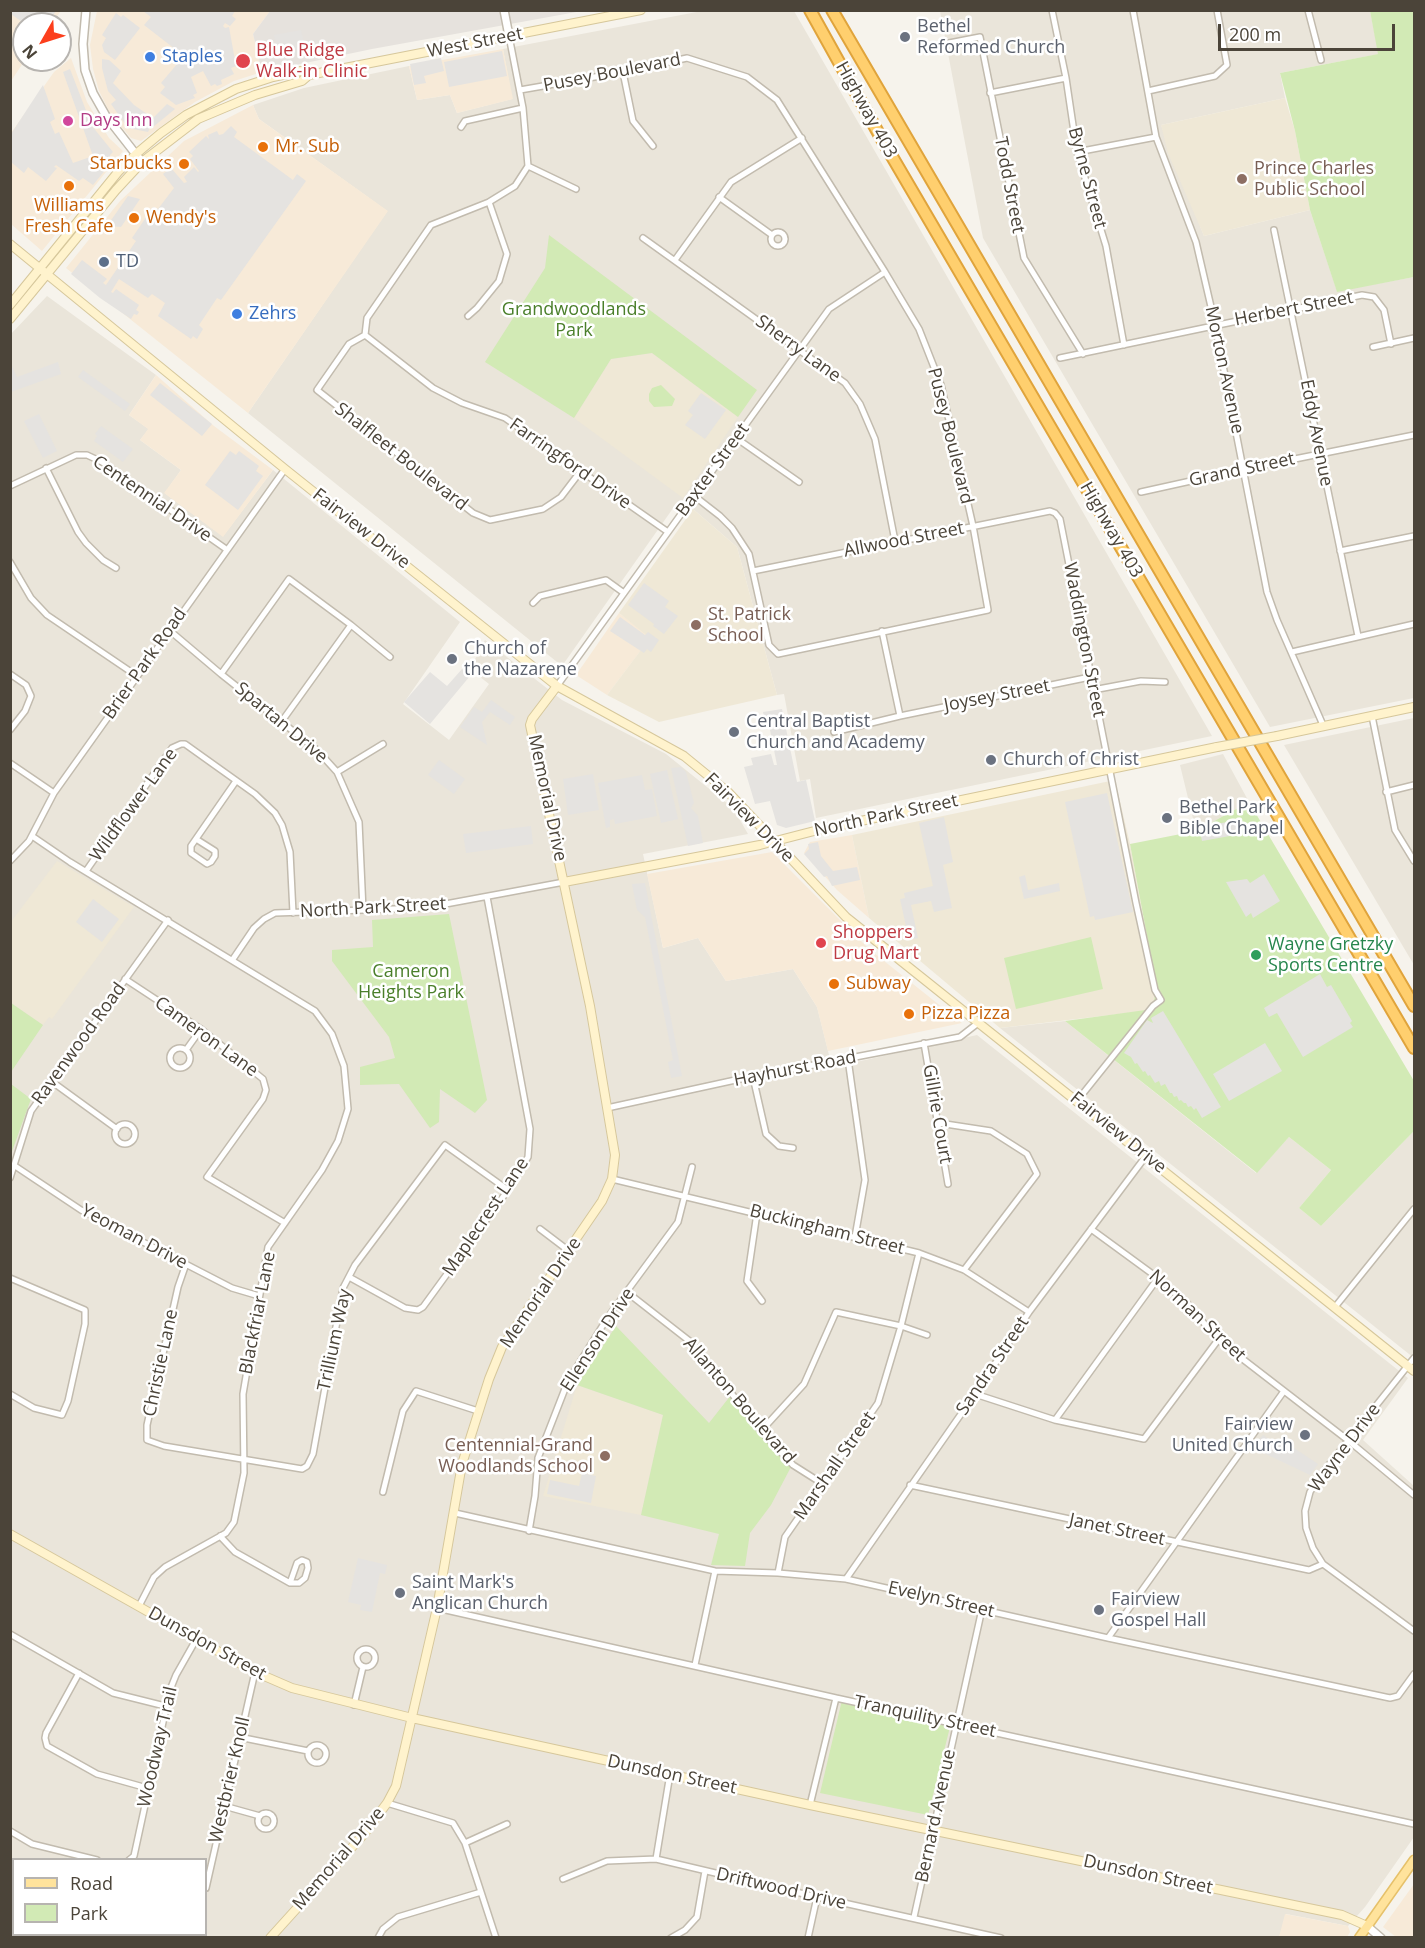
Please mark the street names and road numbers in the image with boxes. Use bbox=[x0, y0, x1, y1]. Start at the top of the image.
street label: West Street bbox=[425, 23, 525, 63]
street label: Pusey Boulevard bbox=[541, 49, 683, 97]
street label: Highway 403 bbox=[831, 58, 901, 162]
street label: Byrne Street bbox=[1063, 125, 1111, 231]
street label: Todd Street bbox=[989, 135, 1029, 235]
street label: Herbert Street bbox=[1233, 287, 1355, 331]
street label: Morton Avenue bbox=[1200, 304, 1248, 436]
street label: Sherry Lane bbox=[751, 311, 845, 387]
street label: Pusey Boulevard bbox=[923, 366, 977, 506]
street label: Eddy Avenue bbox=[1295, 378, 1337, 488]
street label: Shalfleet Boulevard bbox=[330, 398, 472, 516]
street label: Farringford Drive bbox=[505, 414, 635, 514]
street label: Baxter Street bbox=[672, 419, 754, 521]
street label: Grand Street bbox=[1187, 448, 1297, 492]
street label: Centennial Drive bbox=[88, 451, 216, 547]
street label: Highway 403 bbox=[1075, 478, 1147, 582]
street label: Fairview Drive bbox=[308, 484, 414, 574]
street label: Allwood Street bbox=[842, 518, 966, 562]
street label: Waddington Street bbox=[1058, 561, 1110, 719]
street label: Brier Park Road bbox=[99, 604, 191, 724]
street label: Joysey Street bbox=[942, 675, 1052, 717]
street label: Spartan Drive bbox=[230, 678, 332, 768]
street label: Memorial Drive bbox=[523, 733, 571, 863]
street label: Wildflower Lane bbox=[86, 744, 182, 866]
street label: Fairview Drive bbox=[700, 769, 798, 867]
street label: North Park Street bbox=[812, 790, 960, 842]
street label: North Park Street bbox=[299, 893, 447, 923]
street label: Ravenwood Road bbox=[28, 979, 130, 1109]
street label: Cameron Lane bbox=[150, 992, 262, 1082]
street label: Hayhurst Road bbox=[732, 1047, 858, 1091]
street label: Gillrie Court bbox=[918, 1063, 956, 1165]
street label: Fairview Drive bbox=[1066, 1088, 1170, 1178]
street label: Maplecrest Lane bbox=[438, 1154, 534, 1280]
street label: Yeoman Drive bbox=[77, 1200, 191, 1274]
street label: Buckingham Street bbox=[747, 1200, 907, 1260]
street label: Memorial Drive bbox=[496, 1233, 586, 1353]
street label: Blackfriar Lane bbox=[235, 1250, 281, 1376]
street label: Norman Street bbox=[1144, 1266, 1250, 1366]
street label: Ellenson Drive bbox=[556, 1284, 640, 1396]
street label: Trillium Way bbox=[314, 1287, 356, 1393]
street label: Christie Lane bbox=[139, 1307, 183, 1419]
street label: Sandra Street bbox=[952, 1313, 1034, 1419]
street label: Allanton Boulevard bbox=[678, 1334, 800, 1468]
street label: Wayne Drive bbox=[1305, 1399, 1385, 1497]
street label: Marshall Street bbox=[790, 1408, 880, 1524]
street label: Janet Street bbox=[1067, 1509, 1167, 1551]
street label: Evelyn Street bbox=[886, 1577, 996, 1623]
street label: Dunsdon Street bbox=[144, 1603, 270, 1685]
street label: Woodway Trail bbox=[134, 1685, 182, 1809]
street label: Tranquility Street bbox=[852, 1691, 998, 1743]
street label: Westbrier Knoll bbox=[205, 1715, 255, 1845]
street label: Bernard Avenue bbox=[911, 1747, 961, 1885]
street label: Dunsdon Street bbox=[605, 1751, 739, 1799]
street label: Memorial Drive bbox=[289, 1803, 389, 1915]
street label: Dunsdon Street bbox=[1081, 1851, 1215, 1899]
street label: Driftwood Drive bbox=[714, 1864, 848, 1914]

